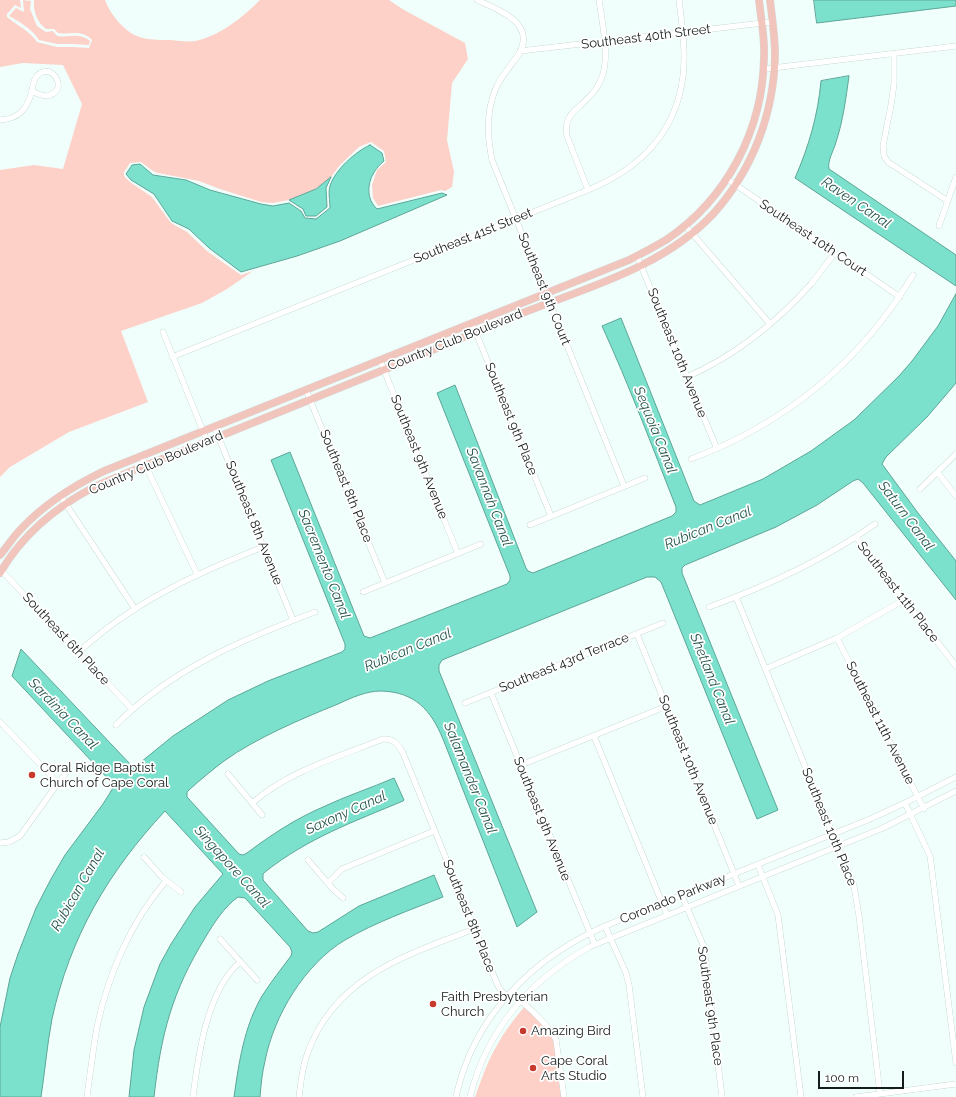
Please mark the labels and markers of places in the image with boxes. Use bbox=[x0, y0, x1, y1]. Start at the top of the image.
place label: Coral Ridge Baptist Church of Cape Coral bbox=[40, 760, 169, 791]
marker: Coral Ridge Baptist Church of Cape Coral bbox=[27, 770, 37, 780]
place label: Faith Presbyterian Church bbox=[441, 989, 548, 1020]
marker: Faith Presbyterian Church bbox=[428, 999, 438, 1009]
place label: Amazing Bird bbox=[531, 1023, 611, 1039]
marker: Amazing Bird bbox=[518, 1026, 528, 1036]
place label: Cape Coral Arts Studio bbox=[541, 1053, 608, 1084]
marker: Cape Coral Arts Studio bbox=[528, 1063, 538, 1073]

